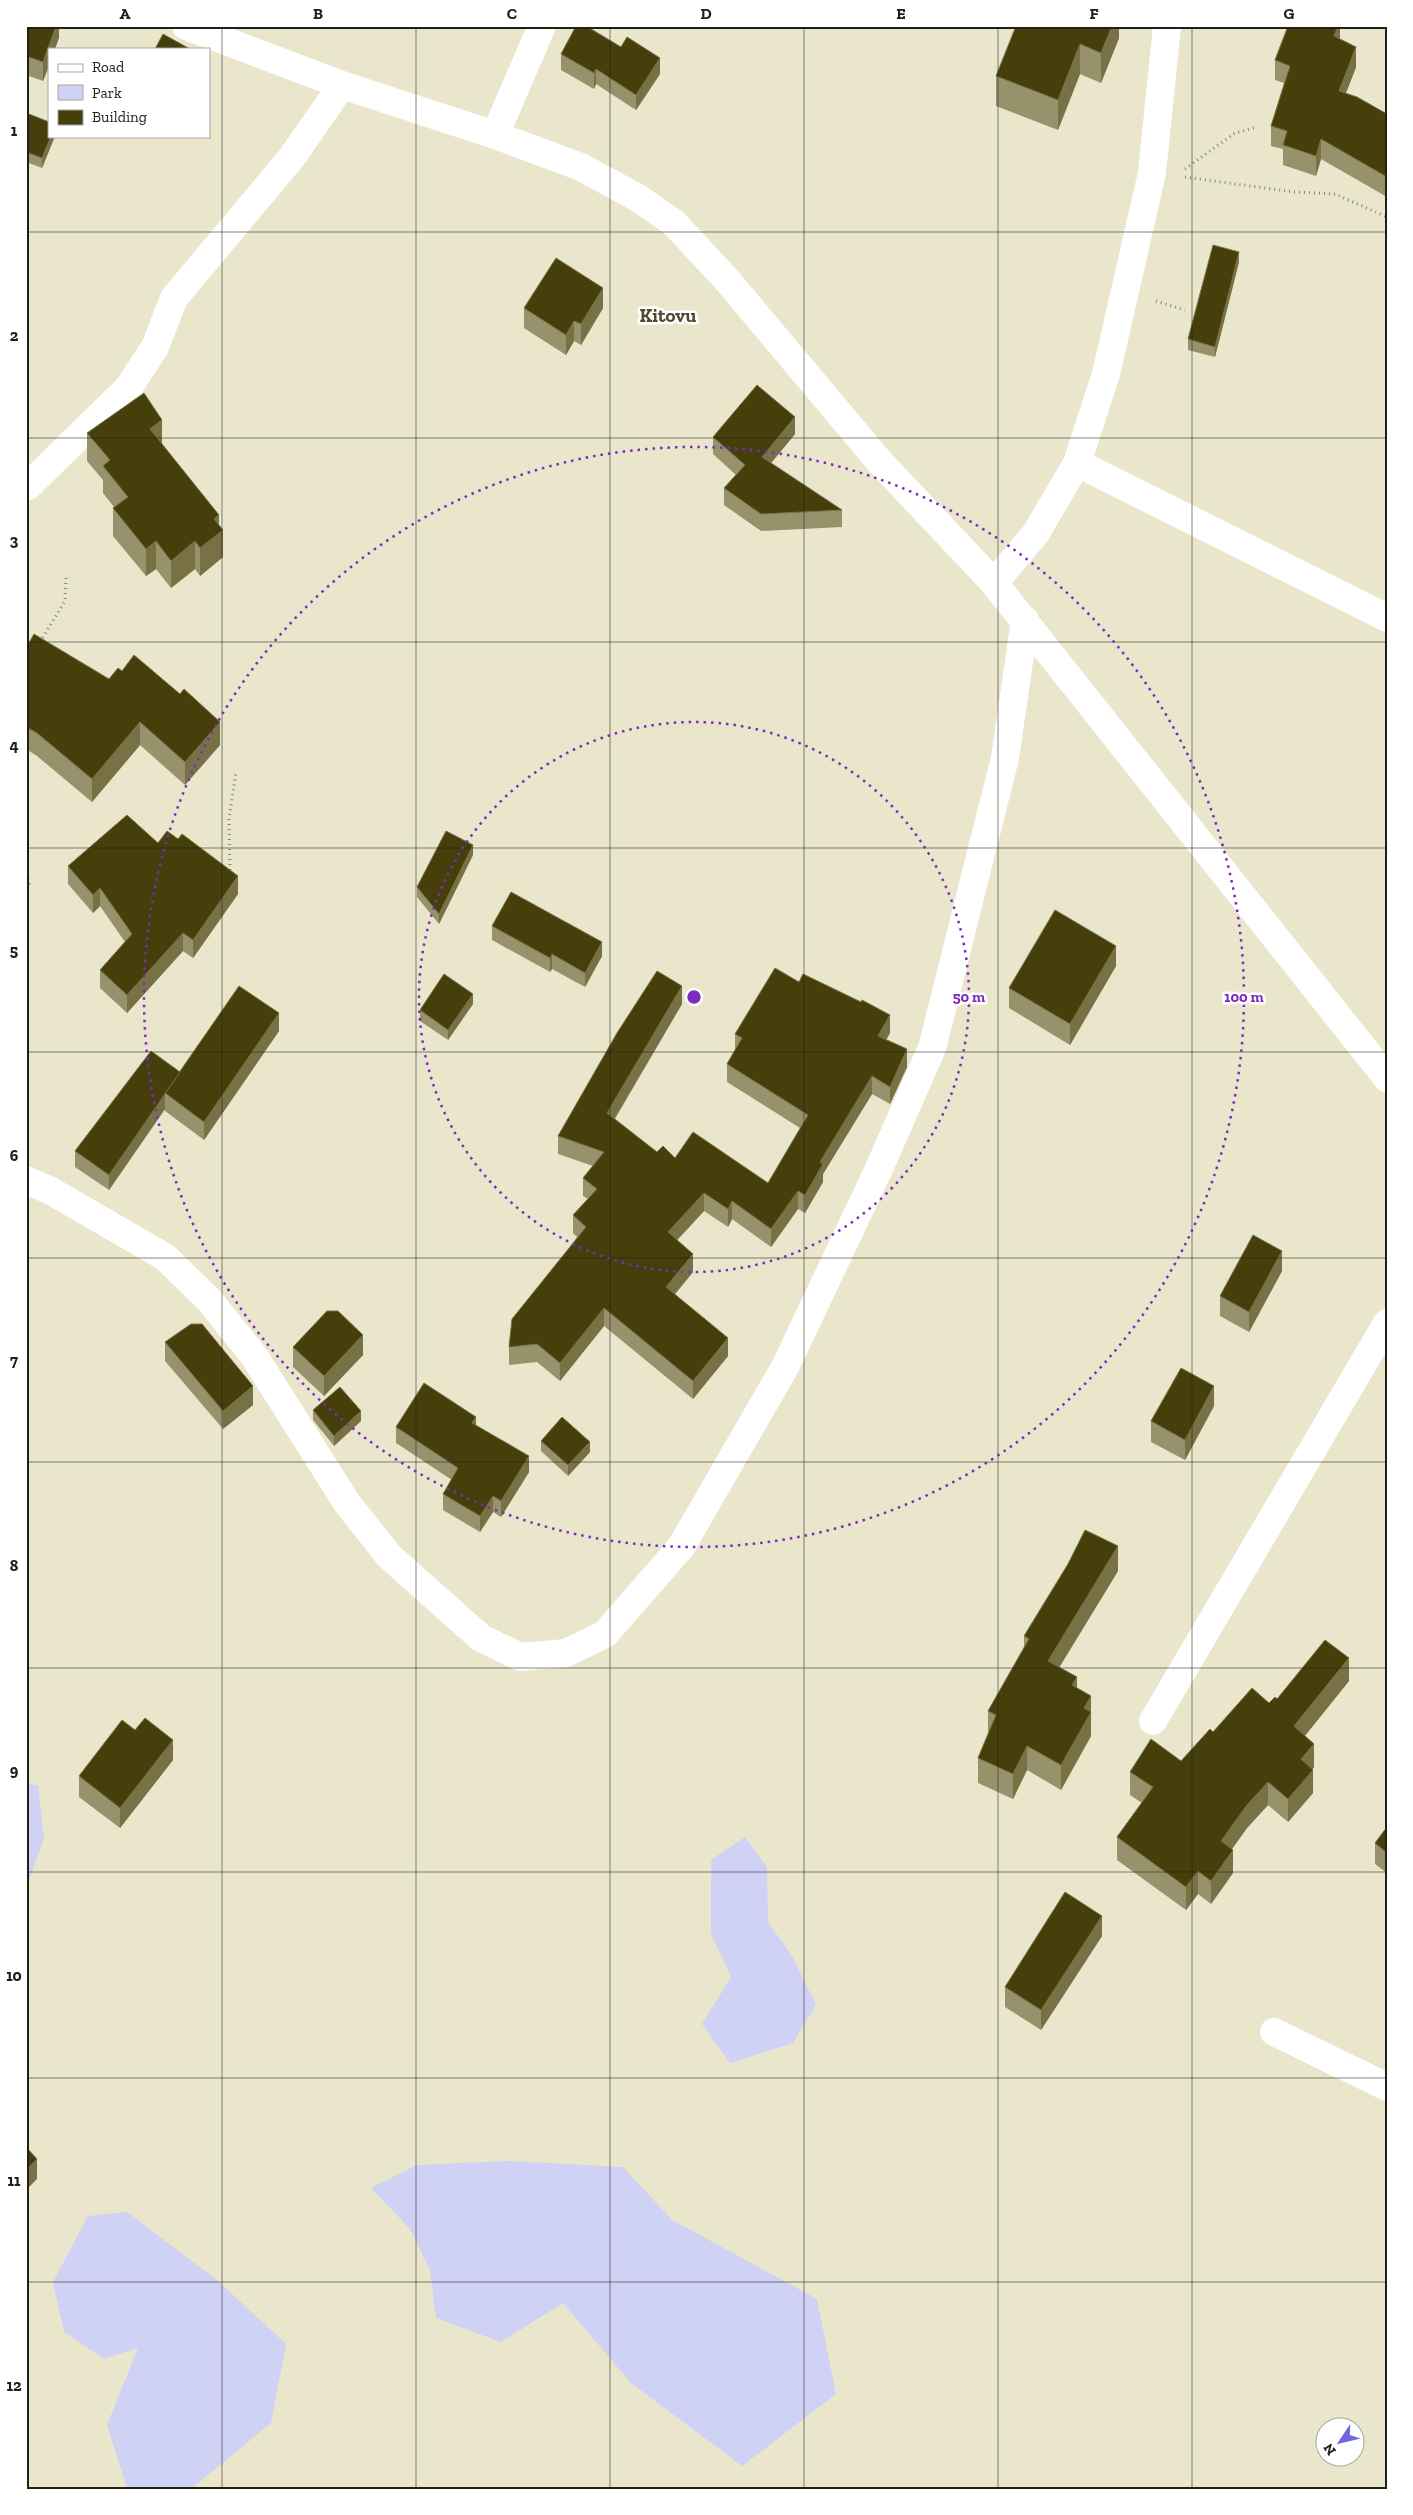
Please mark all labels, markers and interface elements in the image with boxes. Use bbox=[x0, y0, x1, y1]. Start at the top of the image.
text: A bbox=[120, 4, 131, 23]
text: B bbox=[313, 4, 323, 23]
text: C bbox=[507, 4, 517, 23]
text: D bbox=[700, 4, 712, 23]
text: E bbox=[896, 4, 906, 23]
text: F bbox=[1089, 4, 1099, 23]
text: G bbox=[1284, 4, 1295, 23]
legend bbox=[48, 48, 210, 138]
text: Road bbox=[92, 58, 125, 76]
text: Park bbox=[92, 84, 122, 102]
text: Building bbox=[92, 108, 147, 126]
text: 1 bbox=[11, 121, 18, 140]
district label: Kitovu bbox=[640, 304, 696, 327]
text: 2 bbox=[10, 326, 19, 345]
text: 3 bbox=[10, 531, 19, 550]
text: 4 bbox=[9, 736, 19, 755]
text: 5 bbox=[10, 941, 18, 960]
centre of rings bbox=[685, 988, 703, 1006]
text: 50 m bbox=[953, 988, 985, 1006]
text: 100 m bbox=[1224, 988, 1264, 1006]
text: 6 bbox=[10, 1146, 19, 1165]
text: 7 bbox=[10, 1351, 18, 1370]
text: 8 bbox=[10, 1556, 19, 1575]
text: 9 bbox=[10, 1761, 19, 1780]
text: 10 bbox=[6, 1966, 22, 1985]
text: 11 bbox=[8, 2171, 21, 2190]
text: 12 bbox=[6, 2376, 22, 2395]
north arrow bbox=[1316, 2418, 1366, 2468]
text: N bbox=[1320, 2440, 1340, 2458]

